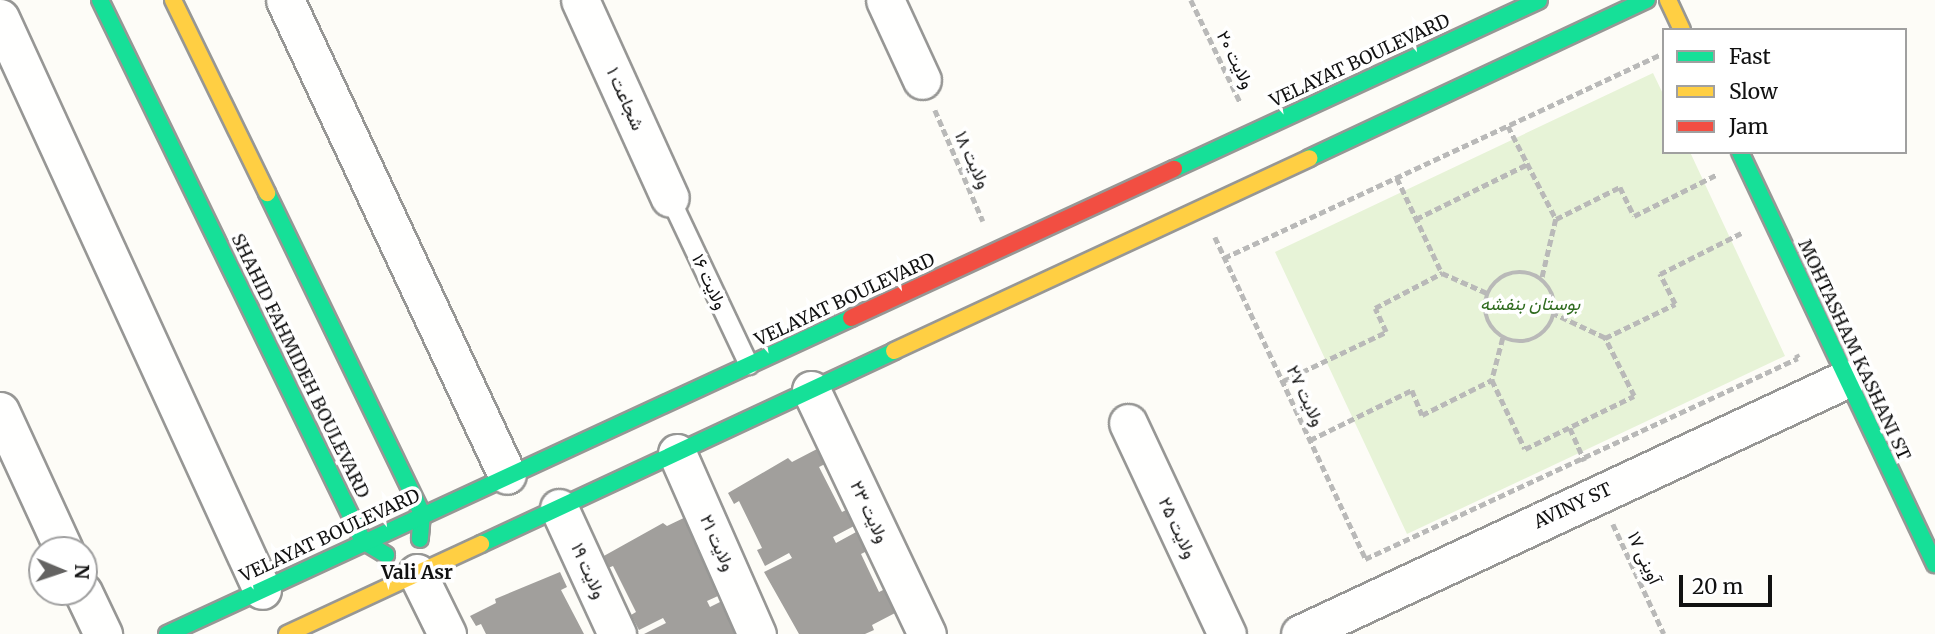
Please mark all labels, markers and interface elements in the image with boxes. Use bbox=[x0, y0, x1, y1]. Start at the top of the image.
street label: VELAYAT BOULEVARD bbox=[1267, 10, 1453, 112]
street label: ولایت ۲۰ bbox=[1212, 27, 1258, 93]
legend bbox=[1662, 28, 1907, 154]
text: Fast bbox=[1729, 43, 1771, 70]
street label: شجاعت ۱ bbox=[602, 64, 648, 134]
text: Slow bbox=[1729, 78, 1778, 105]
text: Jam bbox=[1729, 113, 1768, 140]
street label: ولایت ۱۸ bbox=[950, 128, 994, 192]
street label: SHAHID FAHMIDEH BOULEVARD bbox=[226, 230, 374, 502]
street label: MOHTASHAM KASHANI ST bbox=[1793, 236, 1915, 464]
street label: VELAYAT BOULEVARD bbox=[752, 249, 938, 351]
street label: ولایت ۱۶ bbox=[687, 251, 731, 313]
park label: بوستان بنفشه bbox=[1480, 293, 1580, 315]
street label: ولایت ۲۷ bbox=[1282, 362, 1328, 430]
street label: ولایت ۲۳ bbox=[845, 477, 893, 547]
street label: AVINY ST bbox=[1531, 479, 1615, 533]
street label: VELAYAT BOULEVARD bbox=[237, 485, 423, 587]
street label: ولایت ۲۵ bbox=[1154, 494, 1200, 562]
street label: ولایت ۲۱ bbox=[695, 511, 739, 575]
street label: آوینی ۱۷ bbox=[1622, 528, 1666, 588]
north arrow bbox=[28, 536, 98, 606]
street label: ولایت ۱۹ bbox=[566, 540, 610, 602]
scale bar bbox=[1683, 560, 1776, 604]
district label: Vali Asr bbox=[381, 562, 453, 584]
text: N bbox=[70, 564, 94, 580]
text: 20 m bbox=[1692, 573, 1743, 600]

